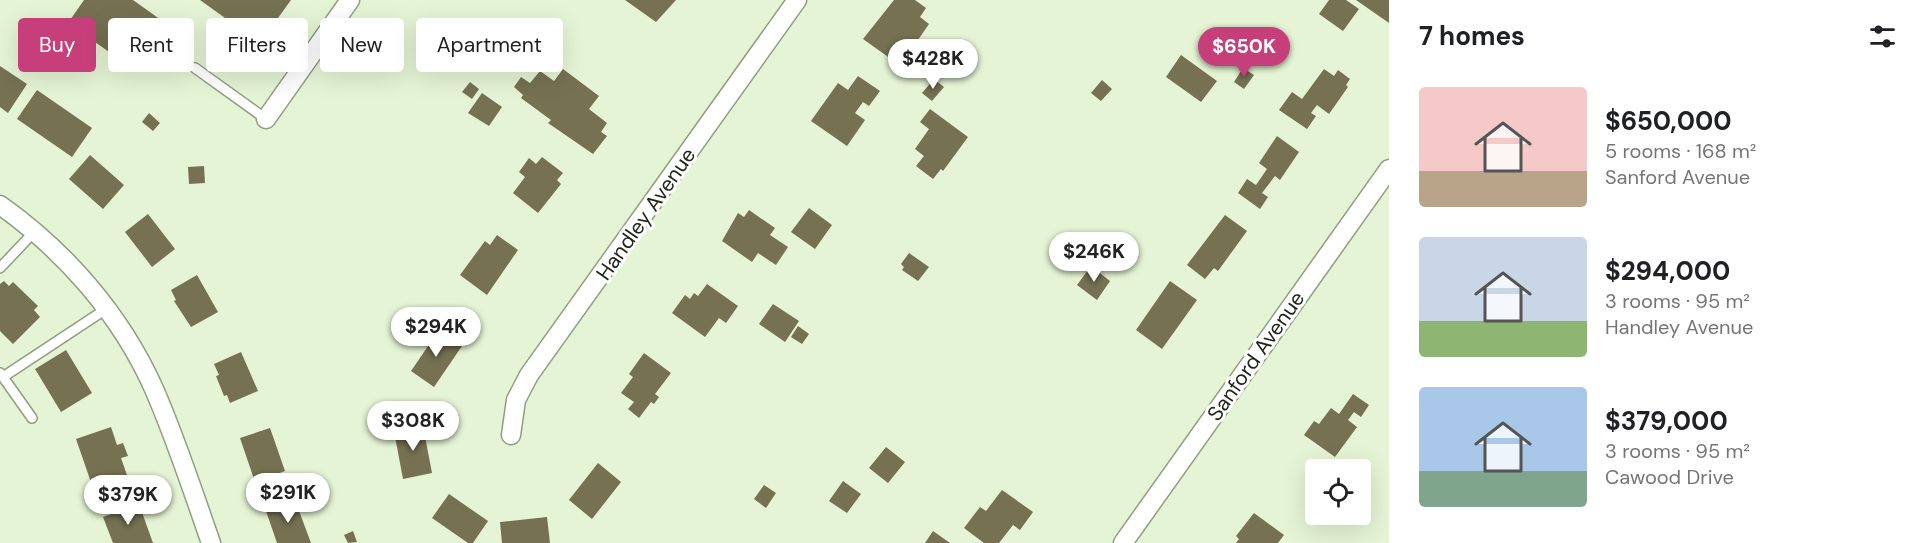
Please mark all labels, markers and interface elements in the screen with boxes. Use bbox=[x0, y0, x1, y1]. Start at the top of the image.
chip: Buy bbox=[18, 18, 96, 72]
chip: Rent bbox=[108, 18, 194, 72]
chip: Filters bbox=[206, 18, 308, 72]
chip: New bbox=[320, 18, 404, 72]
chip: Apartment bbox=[416, 18, 563, 72]
text: 7 homes bbox=[1419, 19, 1525, 53]
icon: filters bbox=[1866, 20, 1899, 53]
pin: $650K bbox=[1202, 27, 1286, 78]
text: $650K bbox=[1212, 33, 1276, 59]
pin: $428K bbox=[891, 39, 975, 90]
text: $428K bbox=[902, 45, 964, 71]
text: $650,000 bbox=[1605, 104, 1732, 138]
icon: home bbox=[1467, 111, 1539, 183]
text: 5 rooms · 168 m² bbox=[1605, 138, 1756, 164]
street label: Handley Avenue bbox=[590, 142, 702, 286]
text: Sanford Avenue bbox=[1605, 164, 1750, 190]
pin: $246K bbox=[1052, 232, 1136, 283]
text: $246K bbox=[1063, 238, 1125, 264]
text: $294,000 bbox=[1605, 254, 1730, 288]
icon: home bbox=[1467, 261, 1539, 333]
street label: Sanford Avenue bbox=[1201, 286, 1311, 426]
text: 3 rooms · 95 m² bbox=[1605, 288, 1750, 314]
pin: $294K bbox=[394, 307, 478, 358]
text: $294K bbox=[405, 313, 467, 339]
text: Handley Avenue bbox=[1605, 314, 1753, 340]
pin: $308K bbox=[371, 401, 455, 452]
text: $379,000 bbox=[1605, 404, 1728, 438]
text: $308K bbox=[381, 407, 445, 433]
icon: home bbox=[1467, 411, 1539, 483]
text: 3 rooms · 95 m² bbox=[1605, 438, 1750, 464]
map controls bbox=[1305, 459, 1371, 525]
button: locate bbox=[1305, 459, 1371, 525]
text: Cawood Drive bbox=[1605, 464, 1734, 490]
pin: $291K bbox=[246, 473, 330, 524]
pin: $379K bbox=[86, 475, 170, 526]
text: $291K bbox=[260, 479, 316, 505]
text: $379K bbox=[98, 481, 158, 507]

